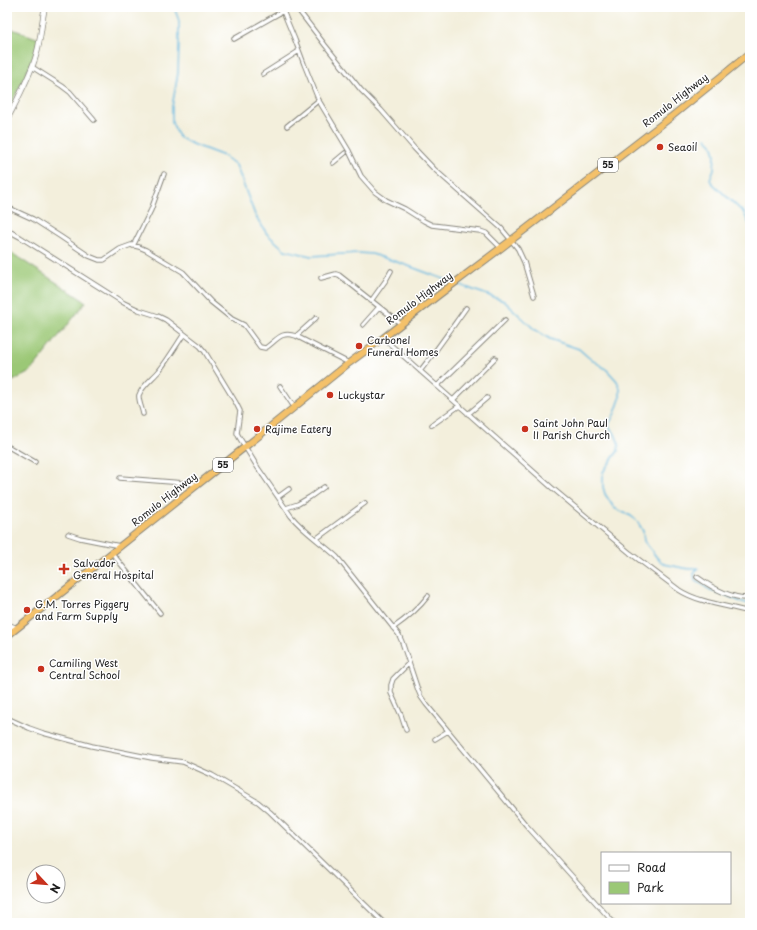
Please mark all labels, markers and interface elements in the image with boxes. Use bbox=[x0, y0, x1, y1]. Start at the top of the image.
street label: Romulo Highway bbox=[639, 69, 711, 131]
place label: Seaoil bbox=[668, 139, 698, 154]
marker: Seaoil bbox=[655, 142, 665, 152]
road number: 55 bbox=[598, 158, 618, 172]
street label: Romulo Highway bbox=[382, 268, 456, 328]
place label: Carbonel Funeral Homes bbox=[367, 332, 439, 359]
marker: Carbonel Funeral Homes bbox=[354, 341, 364, 351]
place label: Luckystar bbox=[338, 387, 385, 403]
marker: Luckystar bbox=[325, 390, 335, 400]
place label: Saint John Paul II Parish Church bbox=[533, 415, 610, 442]
place label: Rajime Eatery bbox=[265, 421, 332, 436]
marker: Rajime Eatery bbox=[252, 424, 262, 434]
marker: Saint John Paul II Parish Church bbox=[520, 424, 530, 434]
road number: 55 bbox=[213, 458, 233, 472]
street label: Romulo Highway bbox=[128, 468, 200, 530]
place label: Salvador General Hospital bbox=[73, 555, 154, 582]
marker: Salvador General Hospital bbox=[58, 563, 70, 575]
place label: G.M. Torres Piggery and Farm Supply bbox=[35, 596, 129, 623]
marker: G.M. Torres Piggery and Farm Supply bbox=[22, 605, 32, 615]
place label: Camiling West Central School bbox=[49, 655, 120, 682]
marker: Camiling West Central School bbox=[36, 664, 46, 674]
legend bbox=[601, 852, 731, 904]
text: Road bbox=[637, 858, 666, 876]
north arrow bbox=[26, 864, 66, 904]
text: Park bbox=[637, 878, 664, 896]
text: N bbox=[46, 881, 65, 897]

